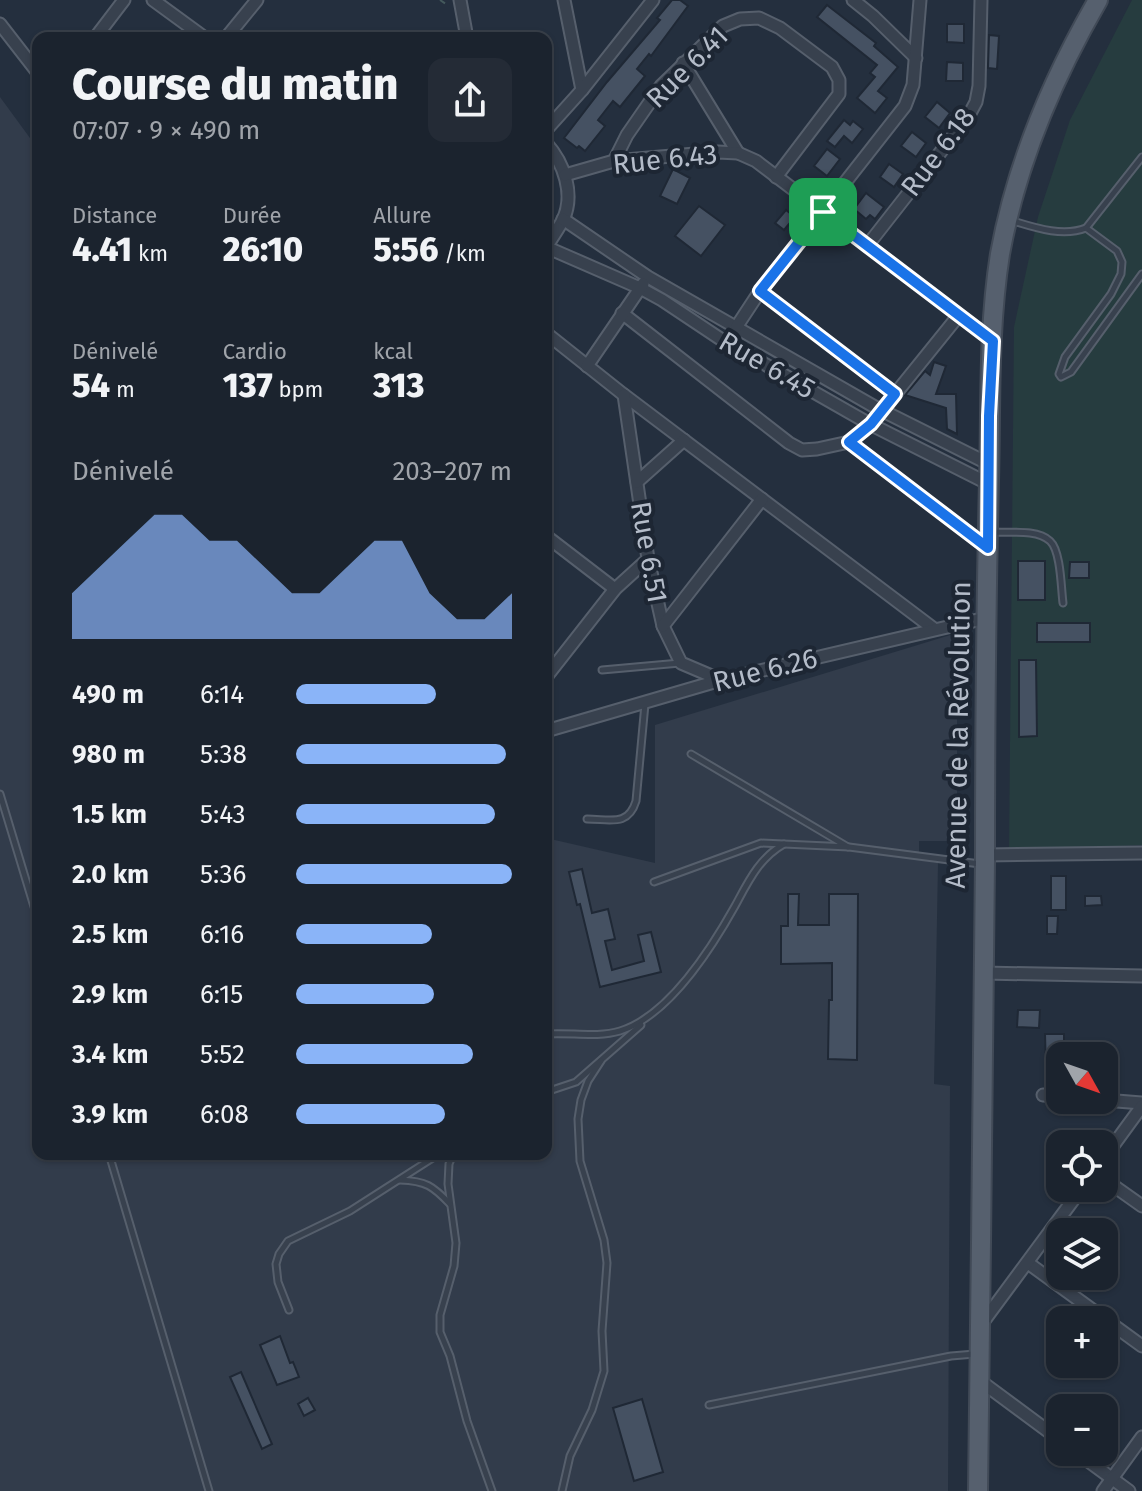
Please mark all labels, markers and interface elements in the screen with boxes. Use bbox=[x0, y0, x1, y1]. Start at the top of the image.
street label: Rue 6.41 bbox=[639, 19, 735, 115]
text: Course du matin bbox=[72, 58, 398, 111]
button: share bbox=[428, 58, 512, 142]
street label: Rue 6.18 bbox=[894, 101, 982, 203]
text: 07:07 · 9 × 490 m bbox=[72, 115, 260, 146]
street label: Rue 6.43 bbox=[611, 137, 719, 181]
pin bbox=[789, 178, 857, 246]
icon: arrive bbox=[801, 190, 845, 234]
text: Distance bbox=[72, 202, 157, 229]
text: Durée bbox=[223, 202, 281, 229]
text: Allure bbox=[373, 202, 431, 229]
text: 4.41 bbox=[72, 229, 132, 270]
text: 26:10 bbox=[223, 229, 303, 270]
text: 5:56 bbox=[373, 229, 438, 270]
text: km bbox=[132, 240, 168, 267]
text: /km bbox=[438, 240, 486, 267]
street label: Rue 6.45 bbox=[713, 324, 821, 406]
text: Dénivelé bbox=[72, 338, 158, 365]
text: Cardio bbox=[223, 338, 287, 365]
text: kcal bbox=[373, 338, 413, 365]
text: 54 bbox=[72, 365, 110, 406]
text: 137 bbox=[223, 365, 273, 406]
text: 313 bbox=[373, 365, 424, 406]
text: m bbox=[110, 376, 135, 403]
text: bpm bbox=[273, 376, 323, 403]
text: Dénivelé bbox=[72, 456, 174, 487]
text: 203–207 m bbox=[392, 456, 512, 487]
street label: Rue 6.51 bbox=[624, 499, 674, 605]
street label: Avenue de la Révolution bbox=[939, 581, 977, 889]
street label: Rue 6.26 bbox=[709, 641, 821, 699]
text: 490 m bbox=[72, 679, 144, 710]
text: 6:14 bbox=[200, 679, 244, 710]
text: 980 m bbox=[72, 739, 145, 770]
text: 5:38 bbox=[200, 739, 247, 770]
text: 1.5 km bbox=[72, 799, 147, 830]
text: 5:43 bbox=[200, 799, 246, 830]
text: 2.0 km bbox=[72, 859, 149, 890]
text: 5:36 bbox=[200, 859, 246, 890]
text: 2.5 km bbox=[72, 919, 148, 950]
text: 6:16 bbox=[200, 919, 244, 950]
text: 2.9 km bbox=[72, 979, 148, 1010]
text: 6:15 bbox=[200, 979, 243, 1010]
text: 3.4 km bbox=[72, 1039, 148, 1070]
text: 5:52 bbox=[200, 1039, 245, 1070]
north arrow bbox=[1046, 1042, 1118, 1114]
map controls bbox=[1046, 1042, 1118, 1466]
text: 3.9 km bbox=[72, 1099, 148, 1130]
text: 6:08 bbox=[200, 1099, 249, 1130]
button: locate bbox=[1046, 1130, 1118, 1202]
button: layers bbox=[1046, 1218, 1118, 1290]
button: + bbox=[1046, 1306, 1118, 1378]
button: − bbox=[1046, 1394, 1118, 1466]

